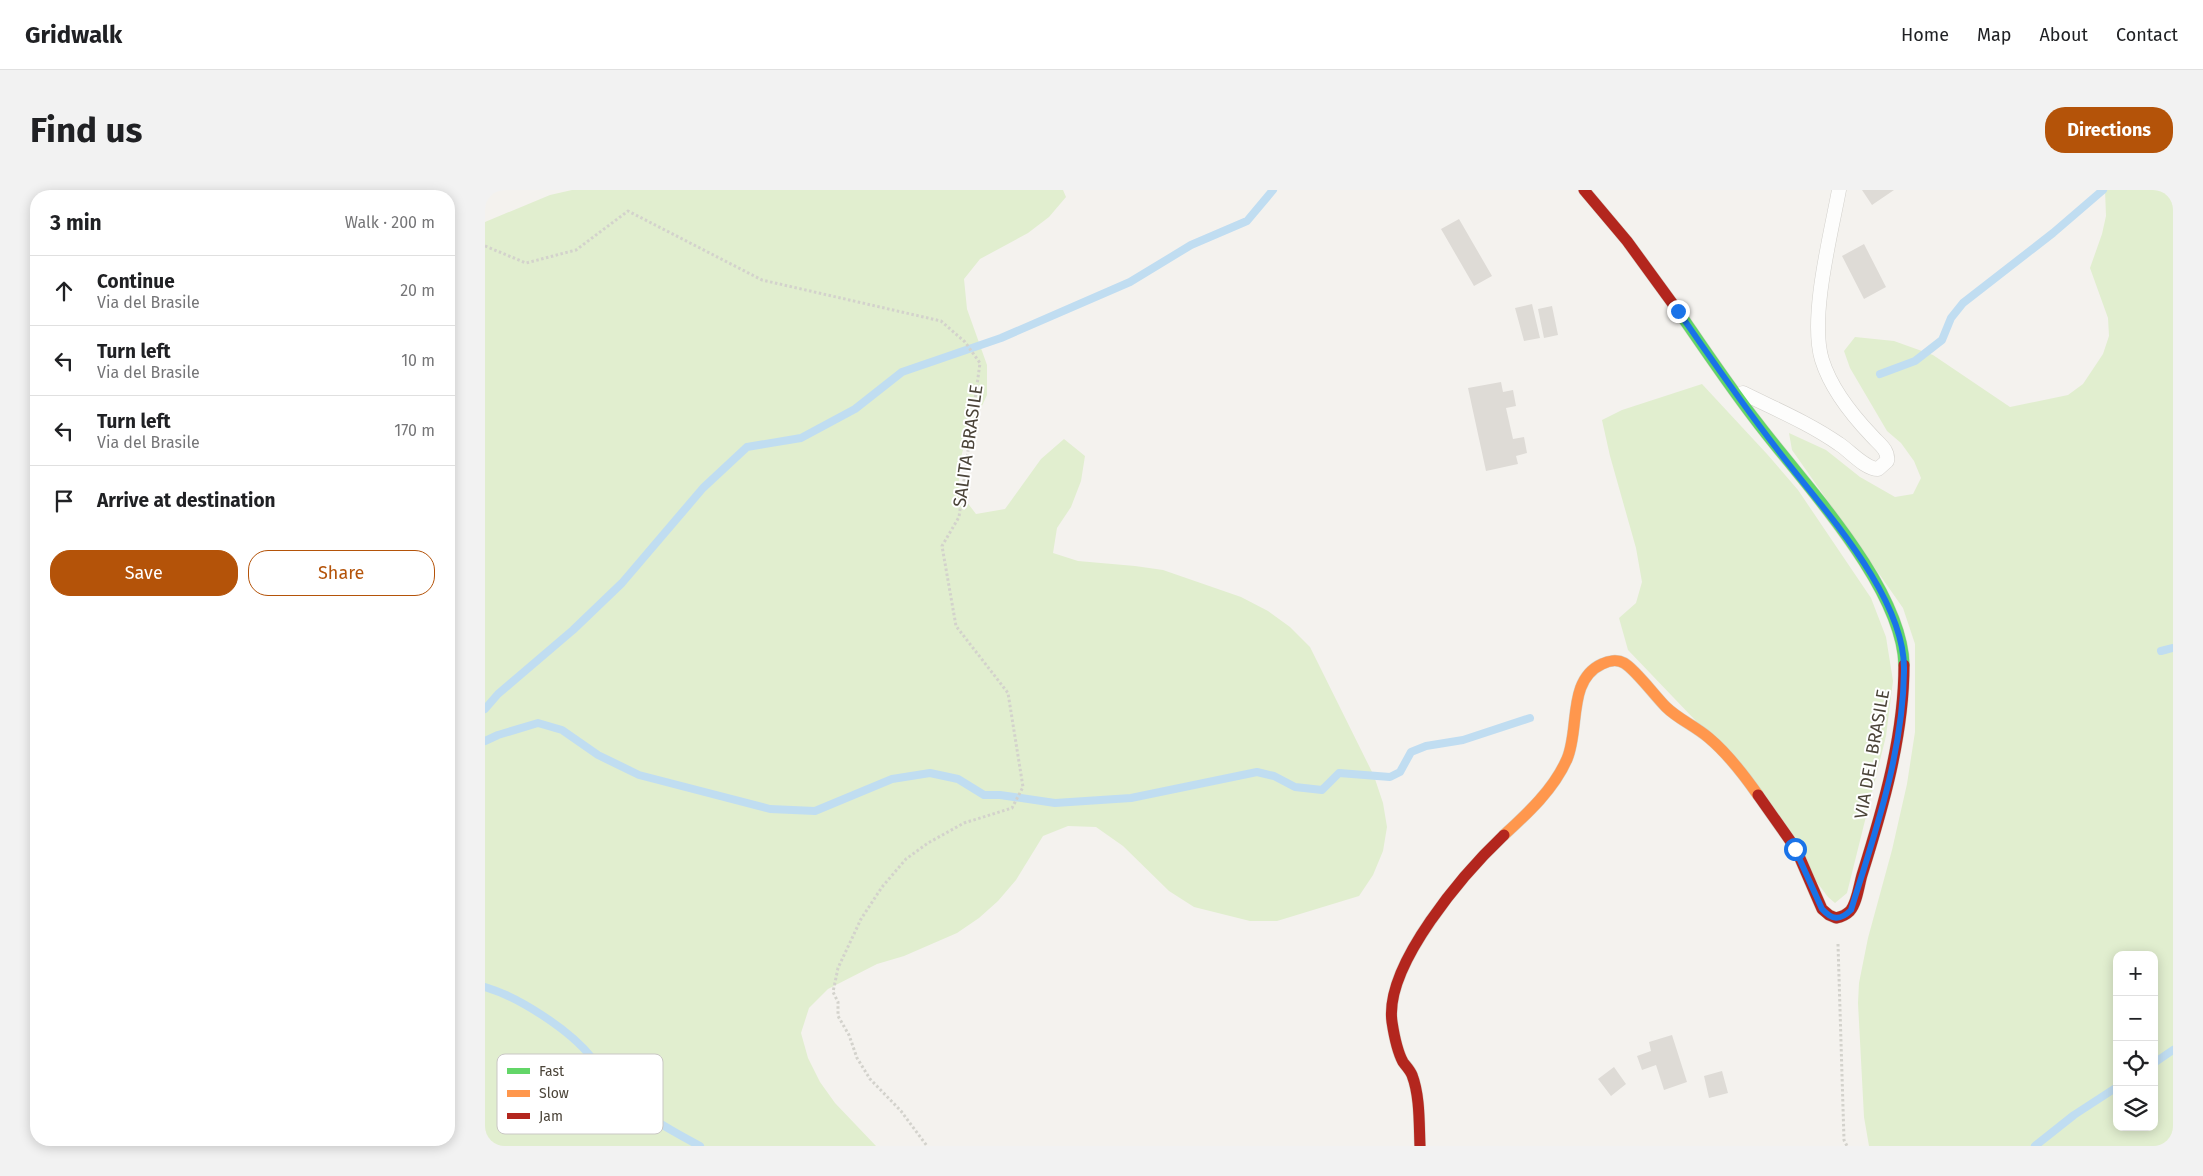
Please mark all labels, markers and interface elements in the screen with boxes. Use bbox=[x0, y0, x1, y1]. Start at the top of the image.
text: Gridwalk bbox=[25, 21, 122, 49]
text: Home bbox=[1901, 24, 1949, 46]
text: Map bbox=[1977, 24, 2011, 46]
text: About bbox=[2039, 24, 2088, 46]
text: Contact bbox=[2116, 24, 2178, 46]
button: Directions bbox=[2045, 107, 2173, 153]
text: Find us bbox=[30, 109, 142, 151]
text: 3 min bbox=[50, 210, 102, 236]
text: Walk · 200 m bbox=[345, 213, 435, 232]
text: Continue bbox=[97, 270, 175, 293]
icon: ahead bbox=[50, 277, 78, 305]
text: 20 m bbox=[400, 281, 435, 300]
text: Via del Brasile bbox=[97, 293, 200, 312]
route end bbox=[1667, 300, 1690, 323]
text: Turn left bbox=[97, 340, 171, 363]
icon: left bbox=[50, 347, 78, 375]
text: 10 m bbox=[401, 351, 435, 370]
text: Via del Brasile bbox=[97, 363, 200, 382]
street label: SALITA BRASILE bbox=[949, 383, 987, 509]
text: Turn left bbox=[97, 410, 171, 433]
icon: left bbox=[50, 417, 78, 445]
text: 170 m bbox=[394, 421, 435, 440]
text: Via del Brasile bbox=[97, 433, 200, 452]
icon: arrive bbox=[50, 487, 78, 515]
text: Arrive at destination bbox=[97, 489, 276, 512]
button: Save bbox=[50, 550, 238, 596]
button: Share bbox=[248, 550, 435, 596]
street label: VIA DEL BRASILE bbox=[1850, 687, 1894, 821]
route start bbox=[1784, 838, 1807, 861]
map controls bbox=[2113, 951, 2158, 1131]
button: + bbox=[2113, 951, 2158, 996]
button: − bbox=[2113, 996, 2158, 1041]
button: locate bbox=[2113, 1041, 2158, 1086]
legend bbox=[497, 1054, 663, 1134]
text: Fast bbox=[539, 1063, 565, 1080]
text: Slow bbox=[539, 1085, 569, 1102]
button: layers bbox=[2113, 1086, 2158, 1131]
text: Jam bbox=[539, 1108, 563, 1125]

